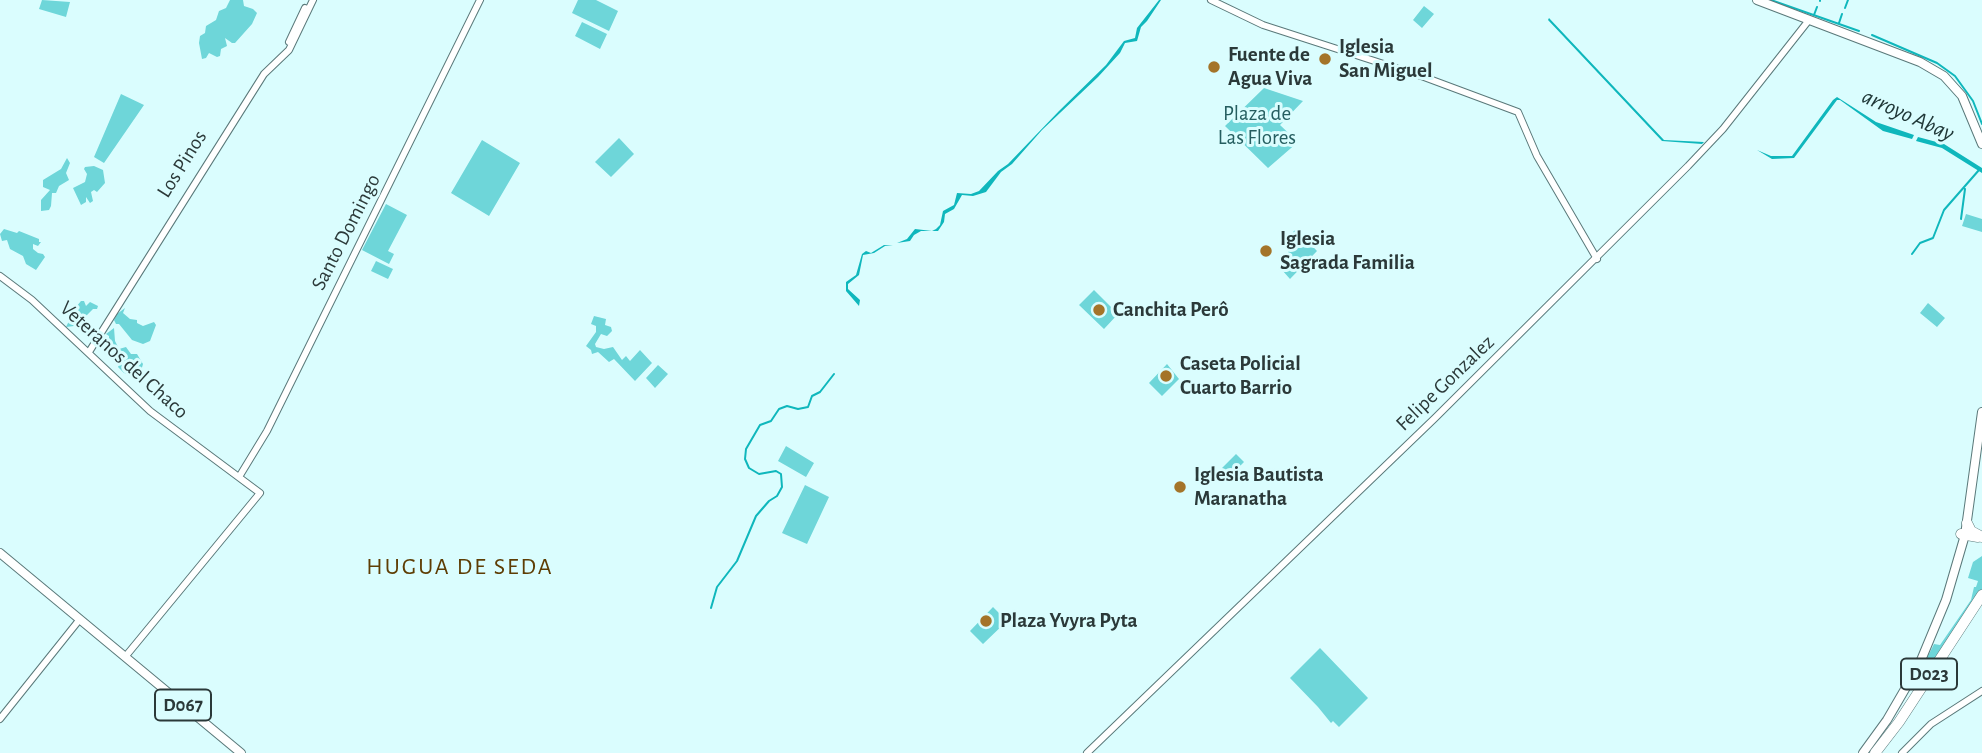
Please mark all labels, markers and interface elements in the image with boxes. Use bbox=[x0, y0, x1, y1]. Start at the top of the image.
place label: Iglesia San Miguel bbox=[1339, 34, 1432, 84]
place label: Fuente de Agua Viva bbox=[1228, 42, 1312, 92]
marker: Iglesia San Miguel bbox=[1317, 51, 1333, 67]
marker: Fuente de Agua Viva bbox=[1206, 59, 1222, 75]
water label: arroyo Abay bbox=[1858, 83, 1958, 147]
park label: Plaza de Las Flores bbox=[1218, 101, 1296, 151]
street label: Los Pinos bbox=[151, 126, 213, 202]
street label: Santo Domingo bbox=[306, 170, 386, 294]
place label: Iglesia Sagrada Familia bbox=[1280, 226, 1415, 276]
marker: Iglesia Sagrada Familia bbox=[1258, 243, 1274, 259]
street label: Veteranos del Chaco bbox=[55, 296, 193, 424]
place label: Canchita Perô bbox=[1113, 297, 1229, 323]
marker: Canchita Perô bbox=[1091, 302, 1107, 318]
street label: Felipe Gonzalez bbox=[1391, 330, 1499, 436]
place label: Caseta Policial Cuarto Barrio bbox=[1180, 351, 1301, 401]
marker: Caseta Policial Cuarto Barrio bbox=[1158, 368, 1174, 384]
place label: Iglesia Bautista Maranatha bbox=[1194, 462, 1324, 512]
marker: Iglesia Bautista Maranatha bbox=[1172, 479, 1188, 495]
district label: HUGUA DE SEDA bbox=[368, 553, 552, 581]
place label: Plaza Yvyra Pyta bbox=[1000, 608, 1138, 634]
marker: Plaza Yvyra Pyta bbox=[978, 613, 994, 629]
road number: D023 bbox=[1901, 659, 1957, 690]
road number: D067 bbox=[155, 690, 211, 720]

